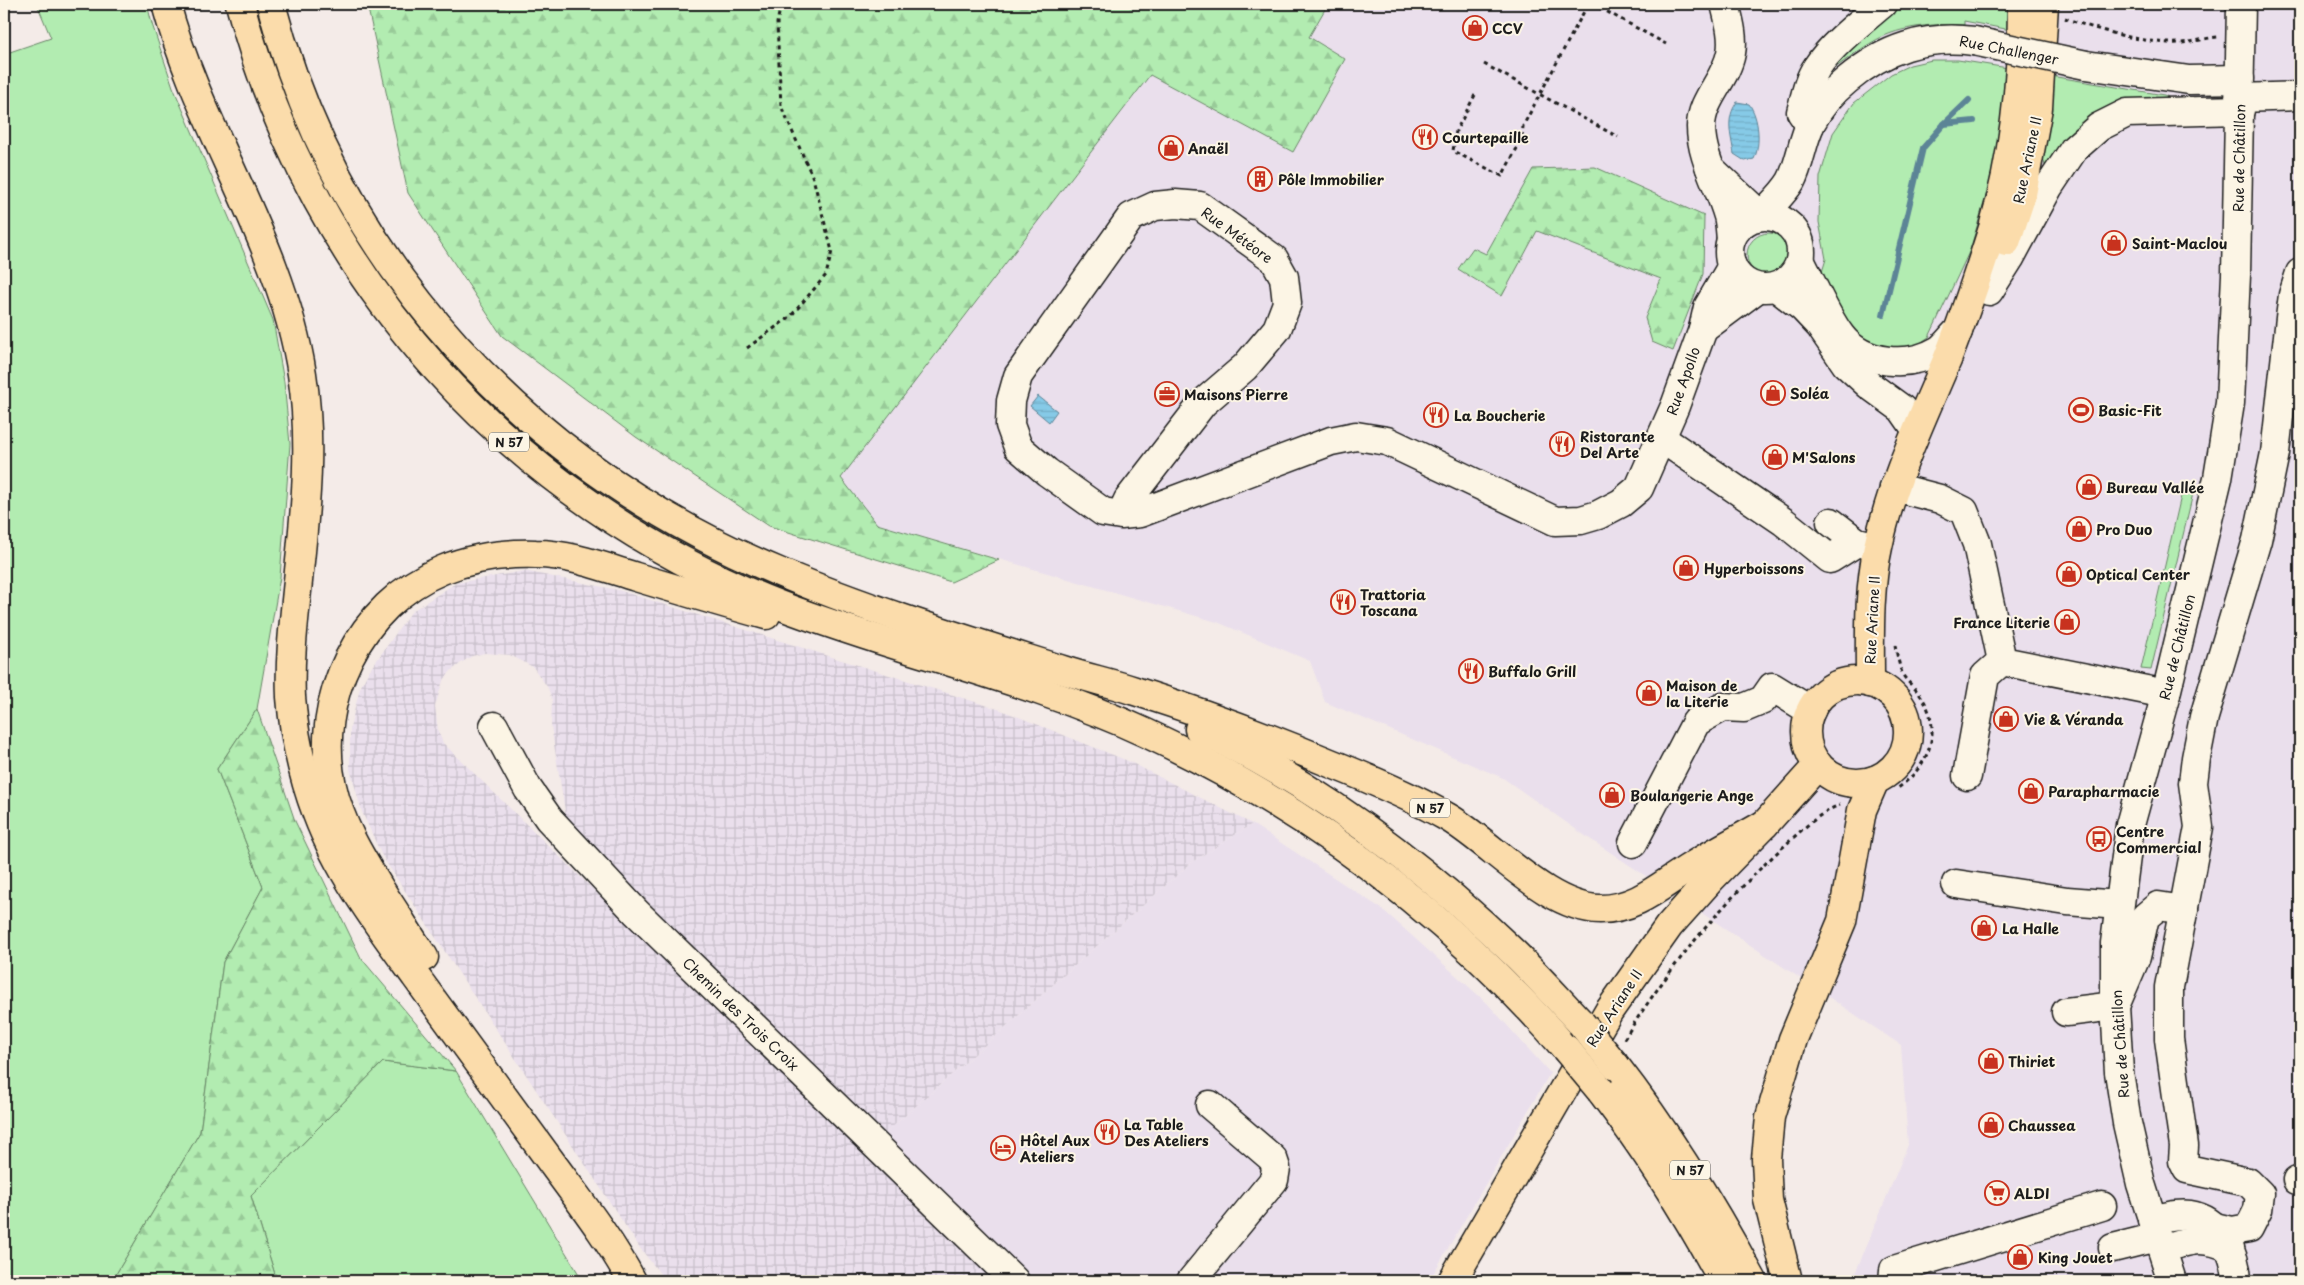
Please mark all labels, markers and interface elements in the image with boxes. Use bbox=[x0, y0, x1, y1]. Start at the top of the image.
shop icon: CCV bbox=[1462, 15, 1488, 41]
place label: CCV bbox=[1492, 18, 1524, 39]
street label: Rue Challenger bbox=[1958, 30, 2061, 70]
street label: Rue de Châtillon bbox=[2228, 104, 2250, 212]
street label: Rue Ariane II bbox=[2008, 114, 2046, 206]
restaurant icon: Courtepaille bbox=[1412, 124, 1438, 150]
place label: Courtepaille bbox=[1442, 127, 1529, 148]
shop icon: Anaël bbox=[1158, 135, 1184, 161]
place label: Anaël bbox=[1187, 138, 1228, 159]
building icon: Pôle Immobilier bbox=[1247, 166, 1273, 192]
place label: Pôle Immobilier bbox=[1278, 169, 1385, 190]
street label: Rue Météore bbox=[1197, 202, 1277, 268]
shop icon: Saint-Maclou bbox=[2101, 230, 2127, 256]
place label: Saint-Maclou bbox=[2132, 233, 2228, 254]
street label: Rue Apollo bbox=[1661, 344, 1705, 418]
shop icon: Soléa bbox=[1760, 380, 1786, 406]
office icon: Maisons Pierre bbox=[1154, 381, 1180, 407]
place label: Soléa bbox=[1790, 383, 1830, 404]
place label: Maisons Pierre bbox=[1184, 384, 1288, 405]
sports icon: Basic-Fit bbox=[2068, 397, 2094, 423]
place label: Basic-Fit bbox=[2098, 400, 2162, 421]
restaurant icon: La Boucherie bbox=[1423, 402, 1449, 428]
place label: La Boucherie bbox=[1454, 405, 1546, 426]
place label: Ristorante Del Arte bbox=[1580, 426, 1655, 463]
restaurant icon: Ristorante Del Arte bbox=[1549, 431, 1575, 457]
road number: N 57 bbox=[489, 432, 529, 452]
shop icon: M'Salons bbox=[1762, 444, 1788, 470]
place label: M'Salons bbox=[1792, 447, 1856, 468]
shop icon: Bureau Vallée bbox=[2076, 474, 2102, 500]
place label: Bureau Vallée bbox=[2106, 477, 2204, 498]
shop icon: Pro Duo bbox=[2066, 516, 2092, 542]
place label: Pro Duo bbox=[2096, 519, 2152, 540]
shop icon: Hyperboissons bbox=[1673, 555, 1699, 581]
place label: Hyperboissons bbox=[1704, 558, 1804, 579]
shop icon: Optical Center bbox=[2056, 561, 2082, 587]
place label: Optical Center bbox=[2086, 564, 2191, 585]
street label: Rue Ariane II bbox=[1859, 575, 1885, 665]
place label: Trattoria Toscana bbox=[1360, 584, 1426, 621]
restaurant icon: Trattoria Toscana bbox=[1330, 589, 1356, 615]
street label: Rue de Châtillon bbox=[2154, 592, 2200, 702]
shop icon: France Literie bbox=[2054, 609, 2080, 635]
place label: France Literie bbox=[1953, 612, 2050, 633]
restaurant icon: Buffalo Grill bbox=[1458, 658, 1484, 684]
place label: Buffalo Grill bbox=[1488, 661, 1576, 682]
place label: Maison de la Literie bbox=[1666, 675, 1738, 712]
shop icon: Maison de la Literie bbox=[1636, 680, 1662, 706]
shop icon: Vie & Véranda bbox=[1993, 706, 2019, 732]
place label: Vie & Véranda bbox=[2024, 709, 2124, 730]
shop icon: Parapharmacie bbox=[2018, 778, 2044, 804]
place label: Parapharmacie bbox=[2048, 781, 2160, 802]
shop icon: Boulangerie Ange bbox=[1599, 782, 1625, 808]
place label: Boulangerie Ange bbox=[1630, 785, 1754, 806]
road number: N 57 bbox=[1410, 798, 1450, 818]
place label: Centre Commercial bbox=[2116, 821, 2202, 858]
bus stop icon: Centre Commercial bbox=[2086, 826, 2112, 852]
shop icon: La Halle bbox=[1971, 915, 1997, 941]
place label: La Halle bbox=[2002, 918, 2059, 939]
street label: Chemin des Trois Croix bbox=[678, 953, 804, 1076]
street label: Rue Ariane II bbox=[1581, 965, 1647, 1051]
street label: Rue de Châtillon bbox=[2106, 989, 2134, 1099]
shop icon: Thiriet bbox=[1978, 1048, 2004, 1074]
place label: Thiriet bbox=[2008, 1051, 2056, 1072]
shop icon: Chaussea bbox=[1978, 1112, 2004, 1138]
place label: La Table Des Ateliers bbox=[1124, 1114, 1209, 1151]
place label: Chaussea bbox=[2008, 1115, 2076, 1136]
restaurant icon: La Table Des Ateliers bbox=[1094, 1119, 1120, 1145]
place label: Hôtel Aux Ateliers bbox=[1020, 1130, 1090, 1167]
hotel icon: Hôtel Aux Ateliers bbox=[990, 1135, 1016, 1161]
road number: N 57 bbox=[1670, 1160, 1710, 1180]
supermarket icon: ALDI bbox=[1984, 1180, 2010, 1206]
place label: ALDI bbox=[2013, 1183, 2049, 1204]
shop icon: King Jouet bbox=[2007, 1244, 2033, 1270]
place label: King Jouet bbox=[2038, 1247, 2113, 1268]

